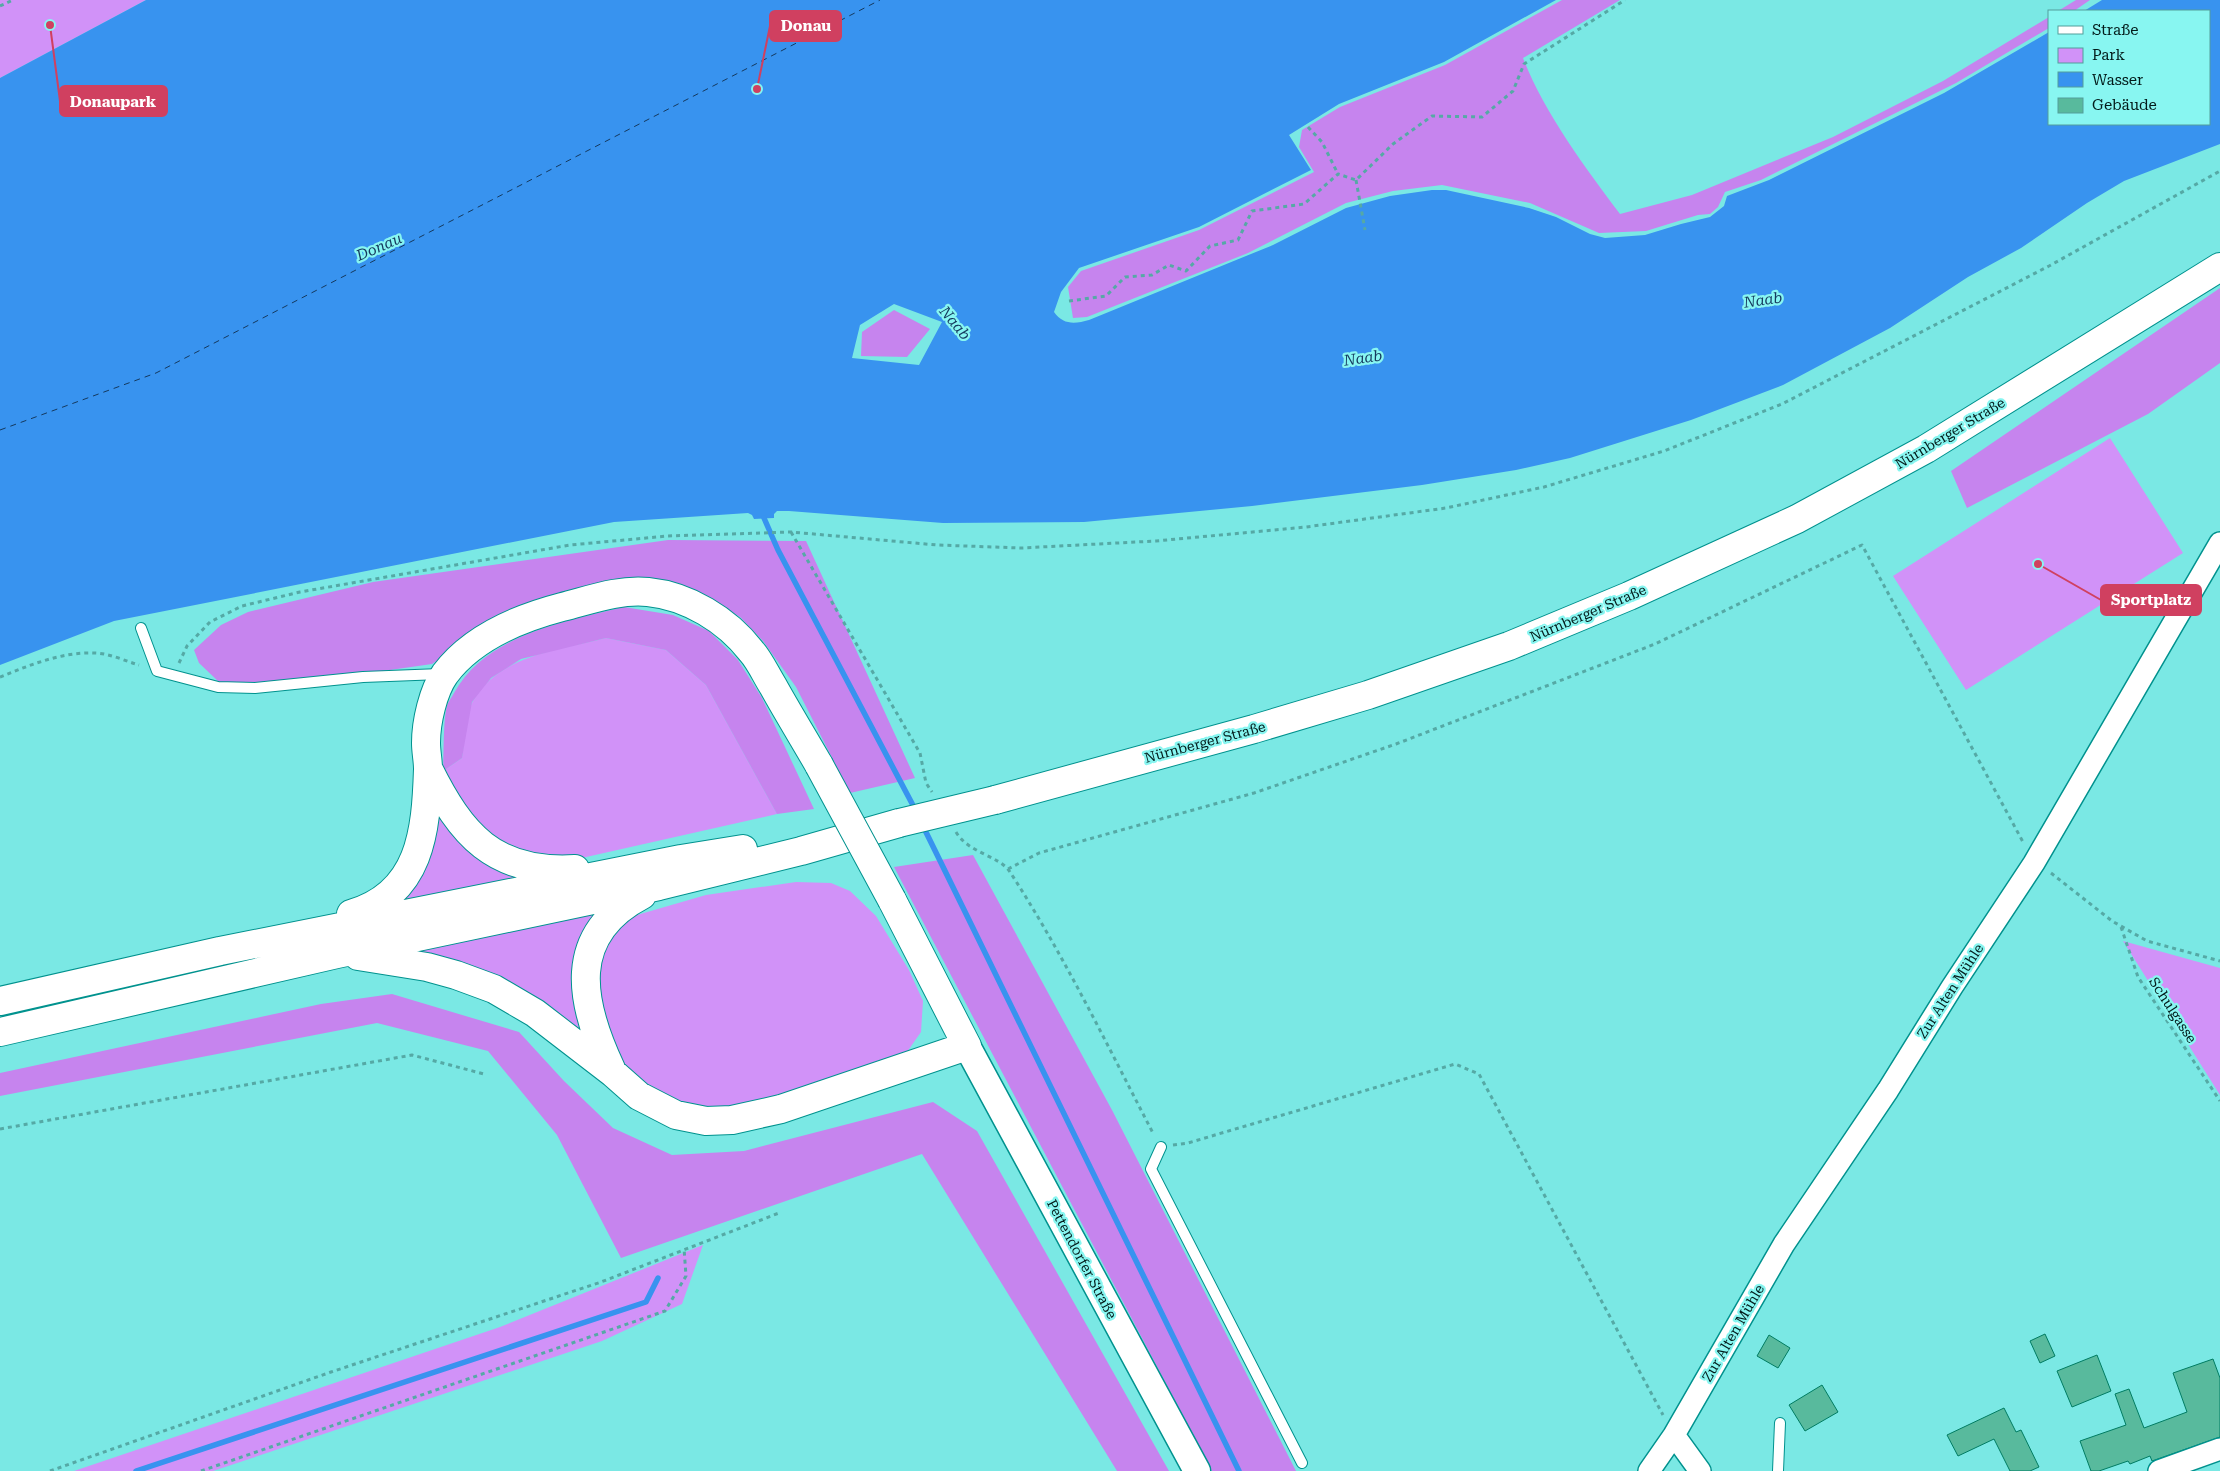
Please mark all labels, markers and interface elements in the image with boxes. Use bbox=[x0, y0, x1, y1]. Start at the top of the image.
legend bbox=[2048, 10, 2210, 125]
callout: Donau bbox=[770, 11, 841, 41]
text: Donau bbox=[781, 17, 831, 35]
text: Straße bbox=[2092, 21, 2139, 39]
text: Park bbox=[2092, 46, 2126, 64]
text: Wasser bbox=[2092, 71, 2143, 89]
callout: Donaupark bbox=[60, 86, 167, 116]
text: Donaupark bbox=[70, 93, 157, 111]
text: Gebäude bbox=[2092, 96, 2157, 114]
water label: Donau bbox=[353, 229, 405, 265]
water label: Naab bbox=[1742, 288, 1783, 312]
water label: Naab bbox=[935, 302, 974, 344]
water label: Naab bbox=[1342, 346, 1383, 370]
street label: Nürnberger Straße bbox=[1892, 394, 2008, 472]
street label: Nürnberger Straße bbox=[1527, 581, 1649, 645]
callout: Sportplatz bbox=[2101, 585, 2201, 615]
text: Sportplatz bbox=[2111, 591, 2191, 609]
street label: Nürnberger Straße bbox=[1143, 718, 1268, 766]
street label: Zur Alten Mühle bbox=[1914, 941, 1987, 1041]
street label: Schulgasse bbox=[2146, 974, 2200, 1046]
street label: Pettendorfer Straße bbox=[1044, 1197, 1120, 1322]
street label: Zur Alten Mühle bbox=[1699, 1281, 1767, 1384]

